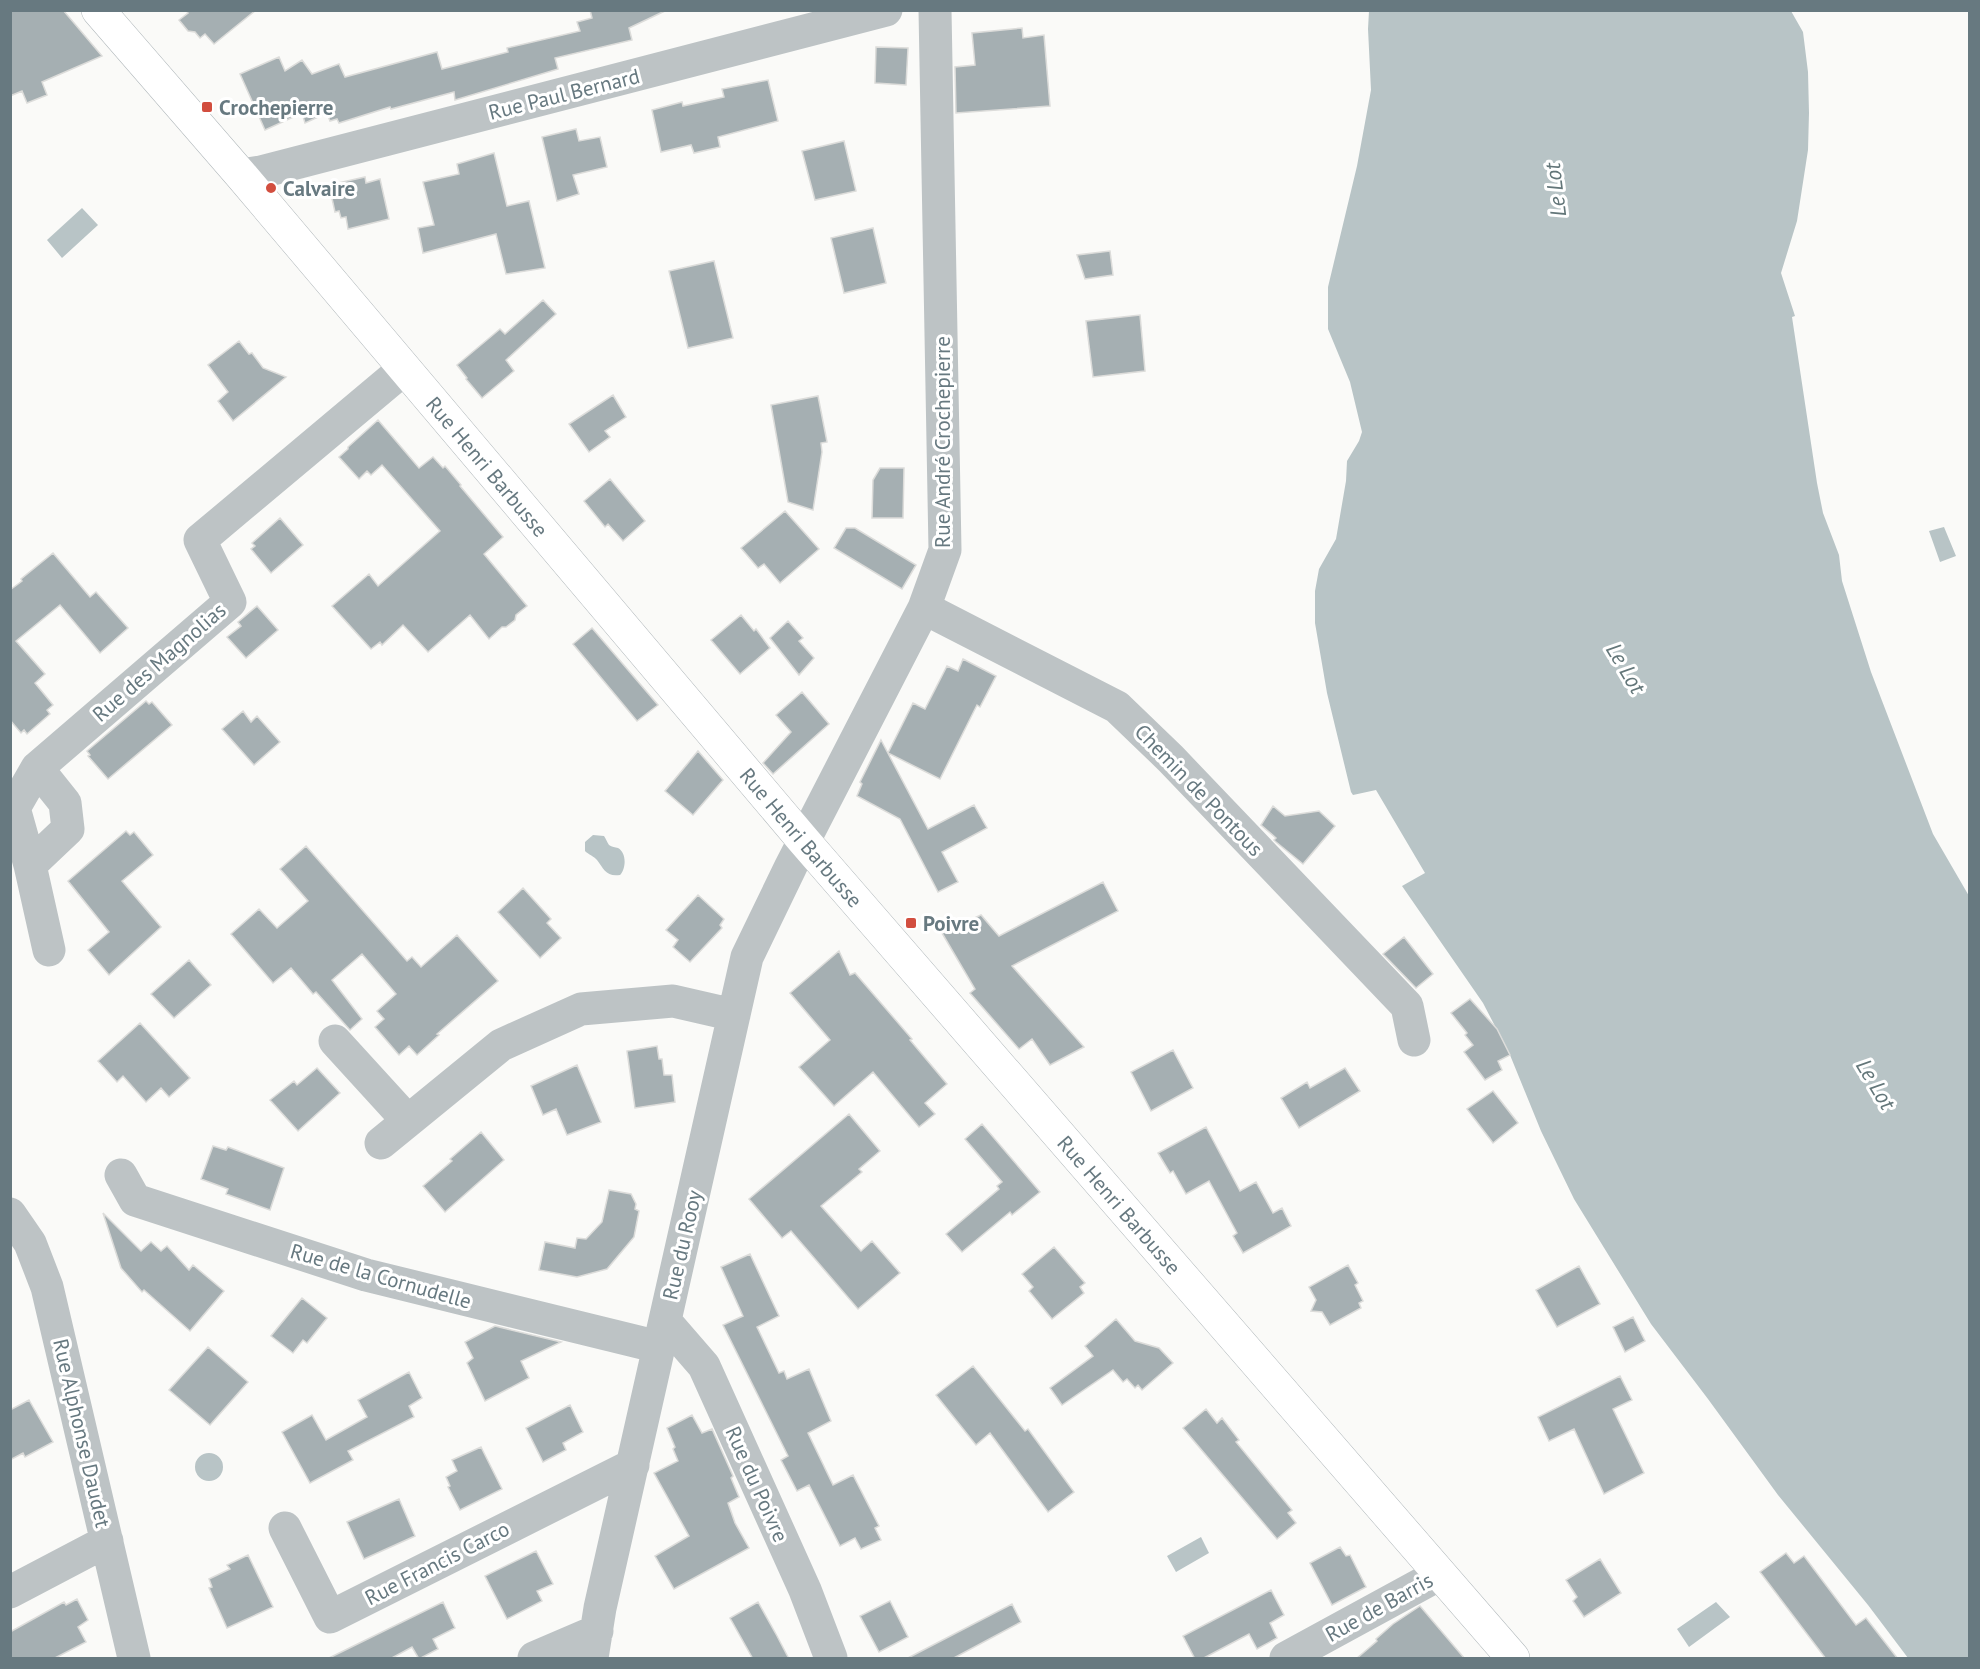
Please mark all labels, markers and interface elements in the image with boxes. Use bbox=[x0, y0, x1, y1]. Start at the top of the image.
street label: Rue Paul Bernard bbox=[486, 62, 642, 126]
place label: Crochepierre bbox=[219, 94, 333, 121]
marker: Crochepierre bbox=[200, 100, 214, 114]
water label: Le Lot bbox=[1538, 160, 1572, 219]
place label: Calvaire bbox=[283, 175, 355, 202]
marker: Calvaire bbox=[264, 181, 278, 195]
street label: Rue André Crochepierre bbox=[929, 336, 956, 548]
street label: Rue Henri Barbusse bbox=[420, 391, 554, 542]
street label: Rue des Magnolias bbox=[87, 597, 231, 727]
water label: Le Lot bbox=[1600, 638, 1652, 699]
street label: Chemin de Pontous bbox=[1129, 718, 1269, 862]
street label: Rue Henri Barbusse bbox=[734, 762, 869, 913]
place label: Poivre bbox=[923, 910, 979, 937]
marker: Poivre bbox=[904, 916, 918, 930]
water label: Le Lot bbox=[1850, 1054, 1902, 1115]
street label: Rue Henri Barbusse bbox=[1052, 1130, 1187, 1280]
street label: Rue du Rooy bbox=[656, 1187, 708, 1302]
street label: Rue de la Cornudelle bbox=[287, 1237, 475, 1315]
street label: Rue Alphonse Daudet bbox=[47, 1336, 117, 1530]
street label: Rue du Poivre bbox=[719, 1422, 795, 1546]
street label: Rue Francis Carco bbox=[360, 1515, 514, 1611]
street label: Rue de Barris bbox=[1320, 1566, 1438, 1648]

